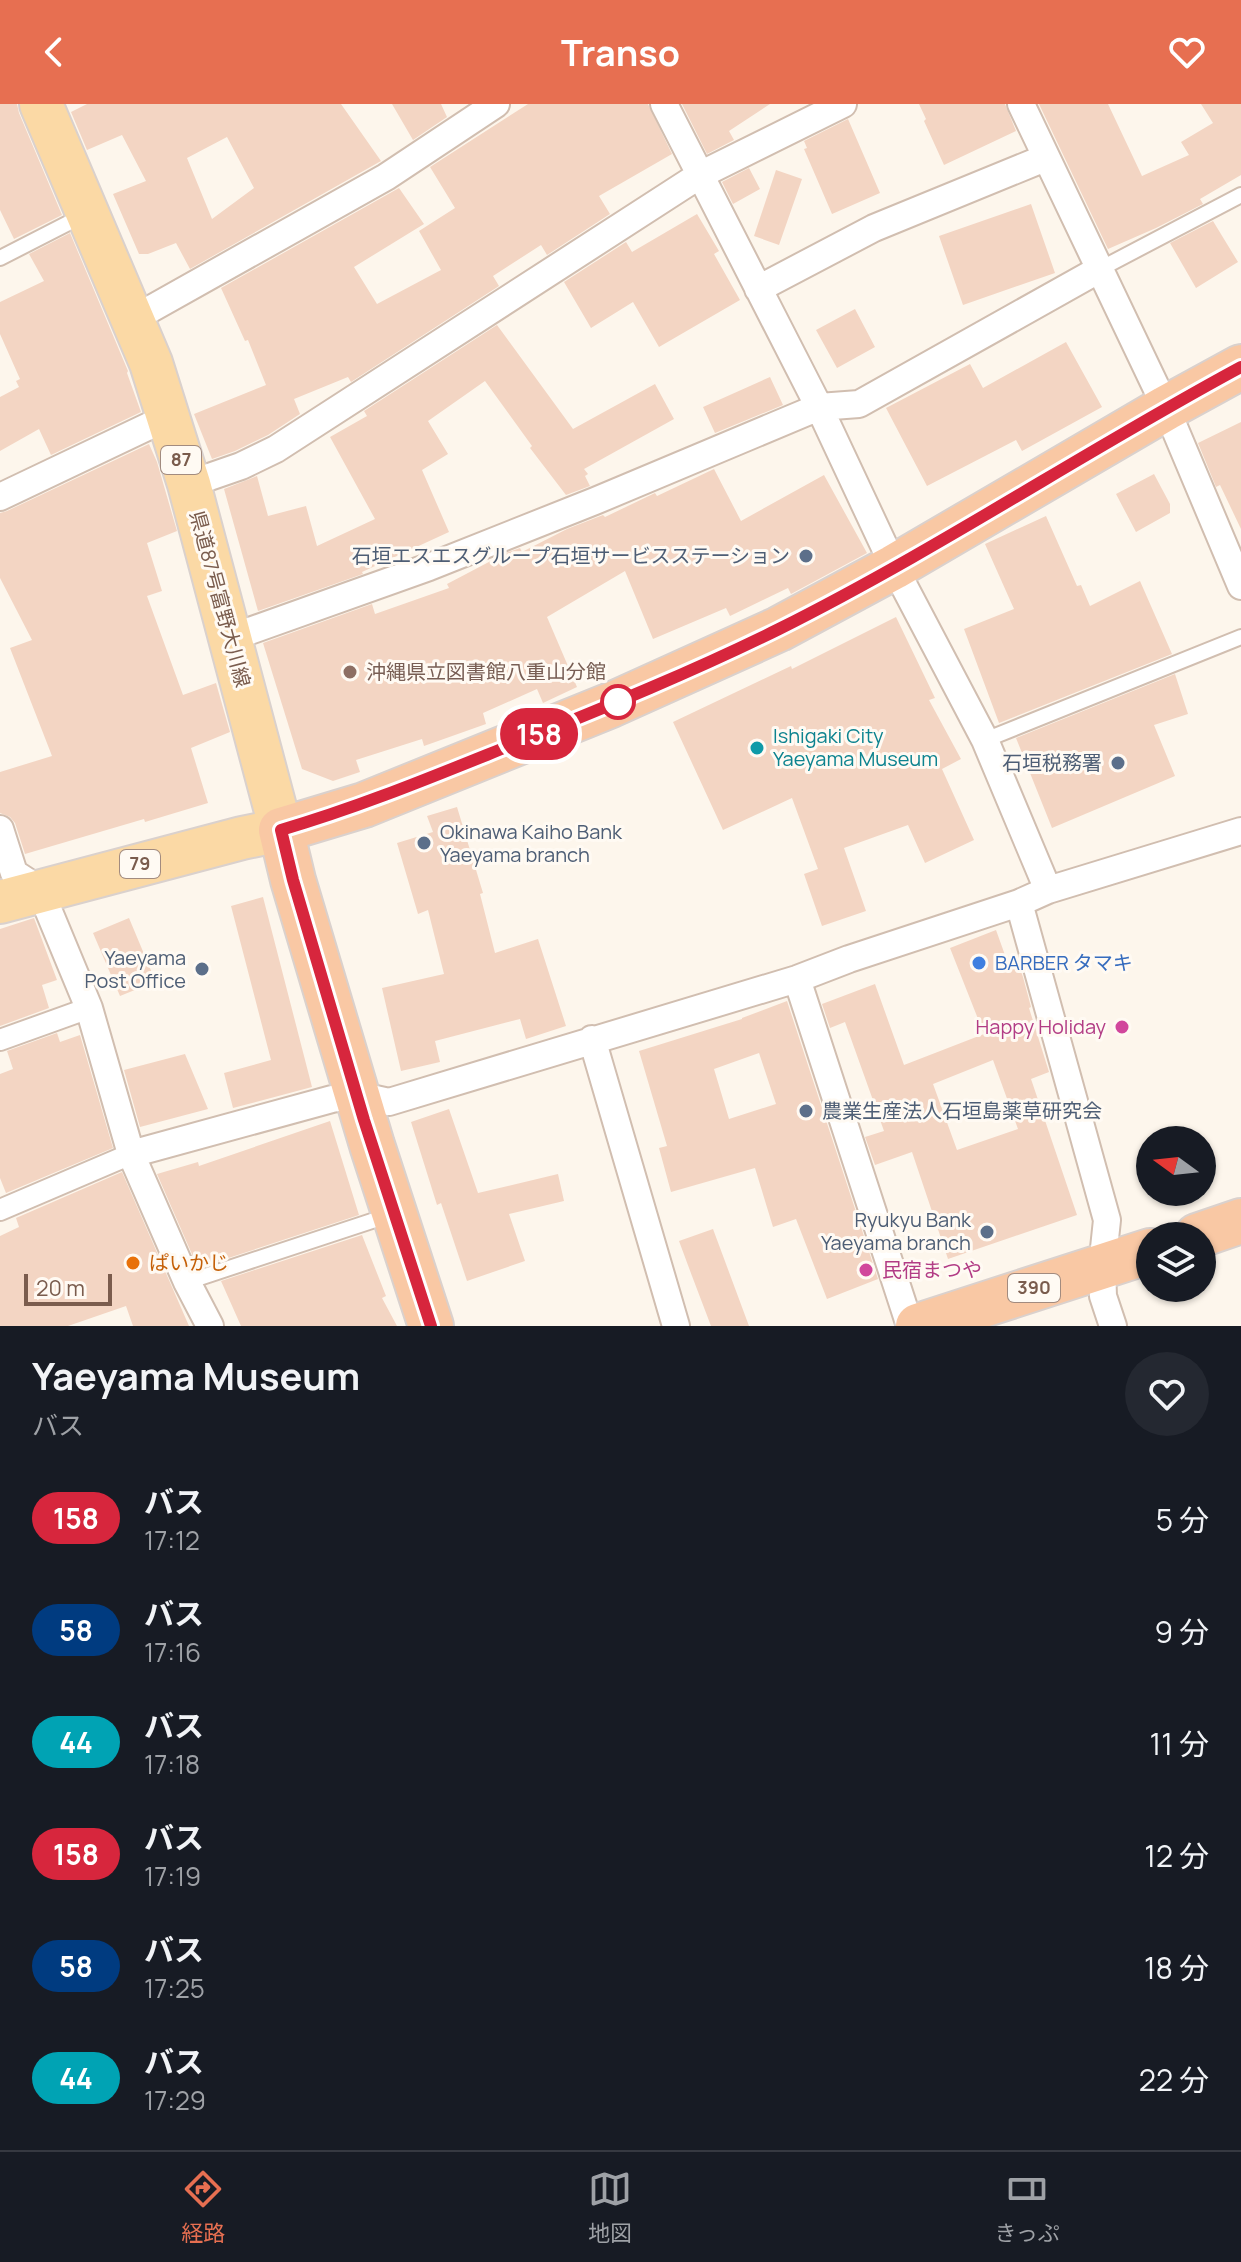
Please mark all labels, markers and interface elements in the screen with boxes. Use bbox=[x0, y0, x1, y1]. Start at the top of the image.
text: Transo bbox=[561, 28, 680, 77]
icon: back bbox=[32, 30, 76, 74]
icon: heart bbox=[1165, 30, 1209, 74]
road number: 87 bbox=[161, 446, 201, 474]
street label: 県道87号富野大川線 bbox=[184, 508, 257, 690]
place label: 石垣エスエスグループ石垣サービスステーション bbox=[352, 542, 790, 569]
marker: 石垣エスエスグループ石垣サービスステーション bbox=[797, 547, 815, 565]
place label: 沖縄県立図書館八重山分館 bbox=[366, 658, 606, 685]
marker: 沖縄県立図書館八重山分館 bbox=[341, 663, 359, 681]
unlabelled marker bbox=[601, 685, 635, 719]
line badge: 158 bbox=[493, 708, 585, 760]
text: 158 bbox=[516, 715, 562, 753]
place label: Ishigaki City Yaeyama Museum bbox=[773, 722, 938, 772]
marker: Ishigaki City Yaeyama Museum bbox=[748, 739, 766, 757]
place label: 石垣税務署 bbox=[1002, 749, 1102, 776]
marker: 石垣税務署 bbox=[1109, 754, 1127, 772]
place label: Okinawa Kaiho Bank Yaeyama branch bbox=[440, 818, 623, 868]
marker: Okinawa Kaiho Bank Yaeyama branch bbox=[415, 834, 433, 852]
road number: 79 bbox=[120, 850, 160, 878]
place label: Yaeyama Post Office bbox=[85, 944, 186, 994]
place label: BARBER タマキ bbox=[995, 949, 1133, 976]
marker: BARBER タマキ bbox=[970, 954, 988, 972]
marker: Yaeyama Post Office bbox=[193, 960, 211, 978]
place label: Happy Holiday bbox=[976, 1013, 1106, 1040]
marker: Happy Holiday bbox=[1113, 1018, 1131, 1036]
place label: 農業生産法人石垣島薬草研究会 bbox=[822, 1097, 1102, 1124]
marker: 農業生産法人石垣島薬草研究会 bbox=[797, 1102, 815, 1120]
north arrow bbox=[1136, 1126, 1216, 1206]
map controls bbox=[1136, 1126, 1216, 1302]
place label: Ryukyu Bank Yaeyama branch bbox=[821, 1206, 972, 1256]
button: layers bbox=[1136, 1222, 1216, 1302]
marker: Ryukyu Bank Yaeyama branch bbox=[978, 1223, 996, 1241]
place label: ぱいかじ bbox=[149, 1249, 229, 1276]
marker: ぱいかじ bbox=[124, 1254, 142, 1272]
place label: 民宿まつや bbox=[882, 1256, 982, 1283]
marker: 民宿まつや bbox=[857, 1261, 875, 1279]
scale bar bbox=[24, 1270, 112, 1306]
text: 20 m bbox=[36, 1273, 85, 1303]
road number: 390 bbox=[1008, 1274, 1060, 1302]
text: Yaeyama Museum bbox=[32, 1349, 360, 1401]
button: heart bbox=[1125, 1352, 1209, 1436]
text: バス bbox=[32, 1407, 84, 1443]
text: バス bbox=[144, 1481, 204, 1522]
text: 158 bbox=[53, 1499, 99, 1537]
text: 5 分 bbox=[1156, 1499, 1209, 1540]
text: 17:12 bbox=[144, 1522, 200, 1558]
text: バス bbox=[144, 1593, 204, 1634]
text: 58 bbox=[59, 1611, 93, 1649]
text: 9 分 bbox=[1154, 1611, 1209, 1652]
text: 17:16 bbox=[144, 1634, 201, 1670]
text: バス bbox=[144, 1705, 204, 1746]
text: 44 bbox=[59, 1723, 93, 1761]
text: 11 分 bbox=[1150, 1723, 1209, 1764]
text: 17:18 bbox=[144, 1746, 200, 1782]
text: バス bbox=[144, 1817, 204, 1858]
text: 158 bbox=[53, 1835, 99, 1873]
text: 12 分 bbox=[1144, 1835, 1209, 1876]
text: 17:19 bbox=[144, 1858, 201, 1894]
text: バス bbox=[144, 1929, 204, 1970]
text: 58 bbox=[59, 1947, 93, 1985]
text: 18 分 bbox=[1144, 1947, 1209, 1988]
text: 17:25 bbox=[144, 1970, 205, 2006]
text: バス bbox=[144, 2041, 204, 2082]
text: 44 bbox=[59, 2059, 93, 2097]
text: 22 分 bbox=[1139, 2059, 1209, 2100]
text: 17:29 bbox=[144, 2082, 206, 2118]
tab: 経路 bbox=[181, 2167, 225, 2248]
tab: 地図 bbox=[588, 2167, 632, 2248]
tab: きっぷ bbox=[995, 2167, 1060, 2248]

